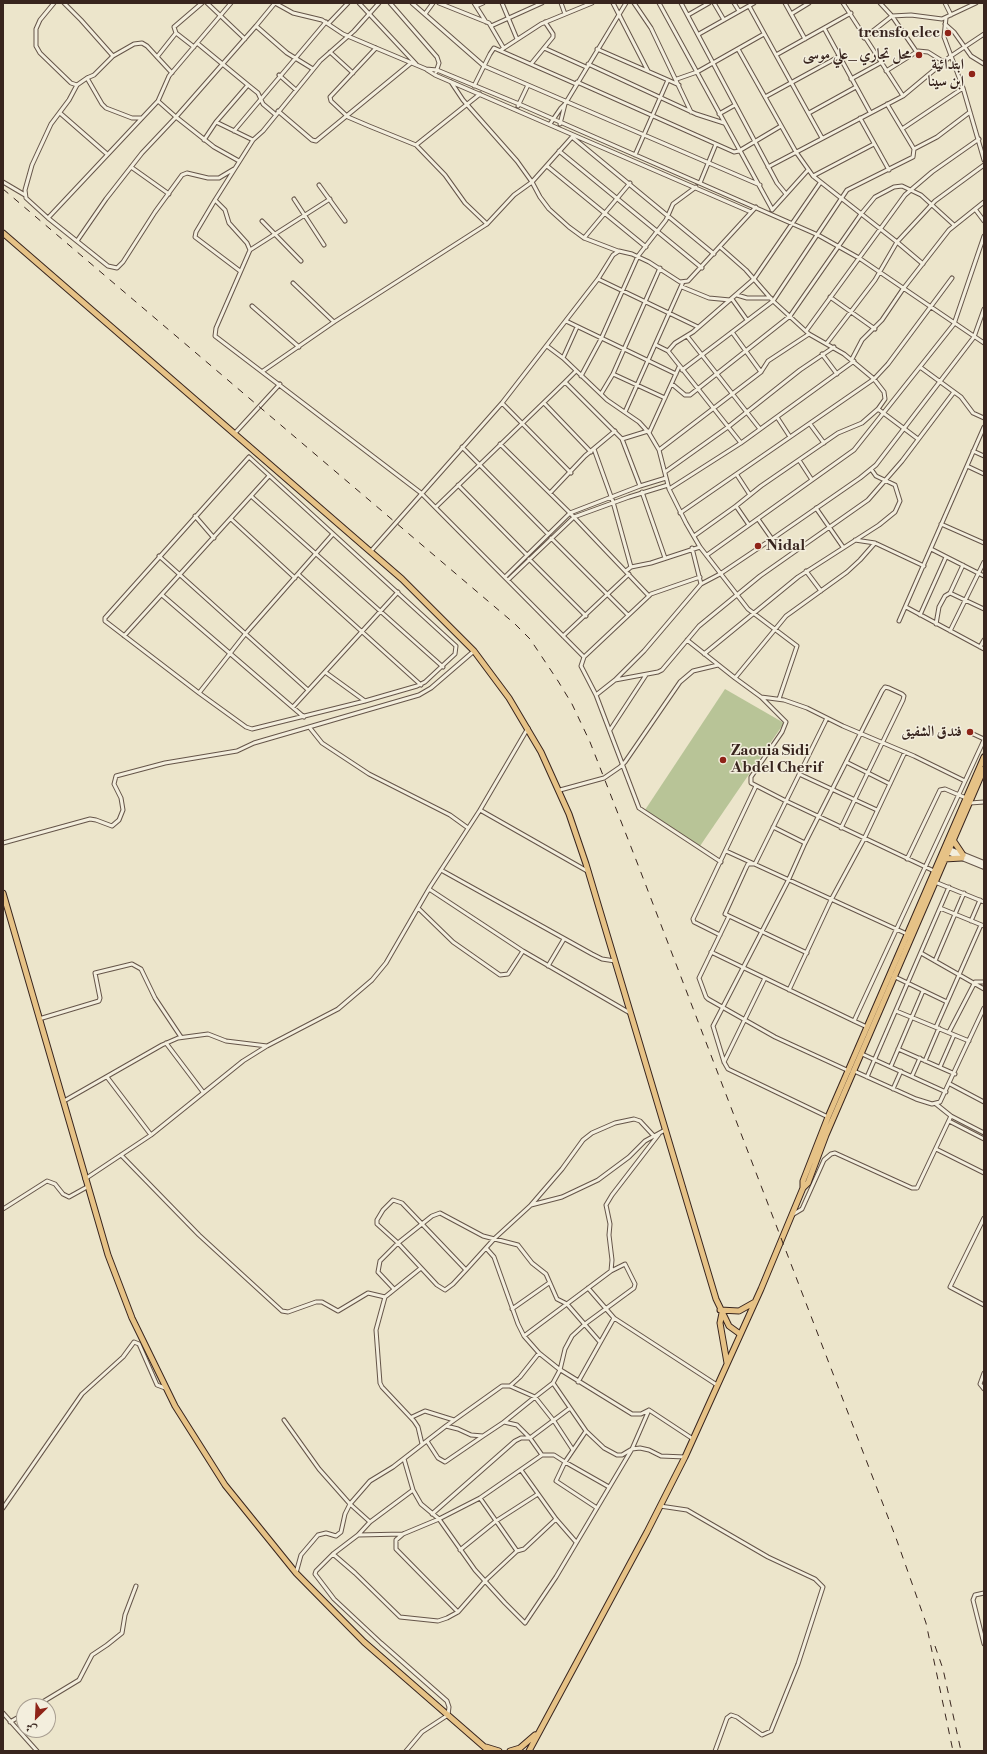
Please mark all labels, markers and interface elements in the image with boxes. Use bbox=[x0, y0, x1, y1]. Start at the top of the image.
place label: trensfo elec bbox=[858, 24, 940, 42]
marker: trensfo elec bbox=[943, 28, 953, 38]
place label: محل تجاري _علي موسى bbox=[803, 46, 911, 64]
marker: محل تجاري _علي موسى bbox=[914, 50, 924, 60]
place label: ابتدائية ابن سينا bbox=[928, 56, 964, 91]
marker: ابتدائية ابن سينا bbox=[967, 69, 977, 79]
place label: Nidal bbox=[766, 537, 805, 555]
marker: Nidal bbox=[753, 541, 763, 551]
place label: فندق الشفيق bbox=[901, 723, 962, 741]
marker: فندق الشفيق bbox=[965, 727, 975, 737]
place label: Zaouia Sidi Abdel Cherif bbox=[731, 742, 822, 777]
marker: Zaouia Sidi Abdel Cherif bbox=[718, 755, 728, 765]
north arrow bbox=[16, 1698, 56, 1738]
text: ش bbox=[24, 1719, 39, 1737]

